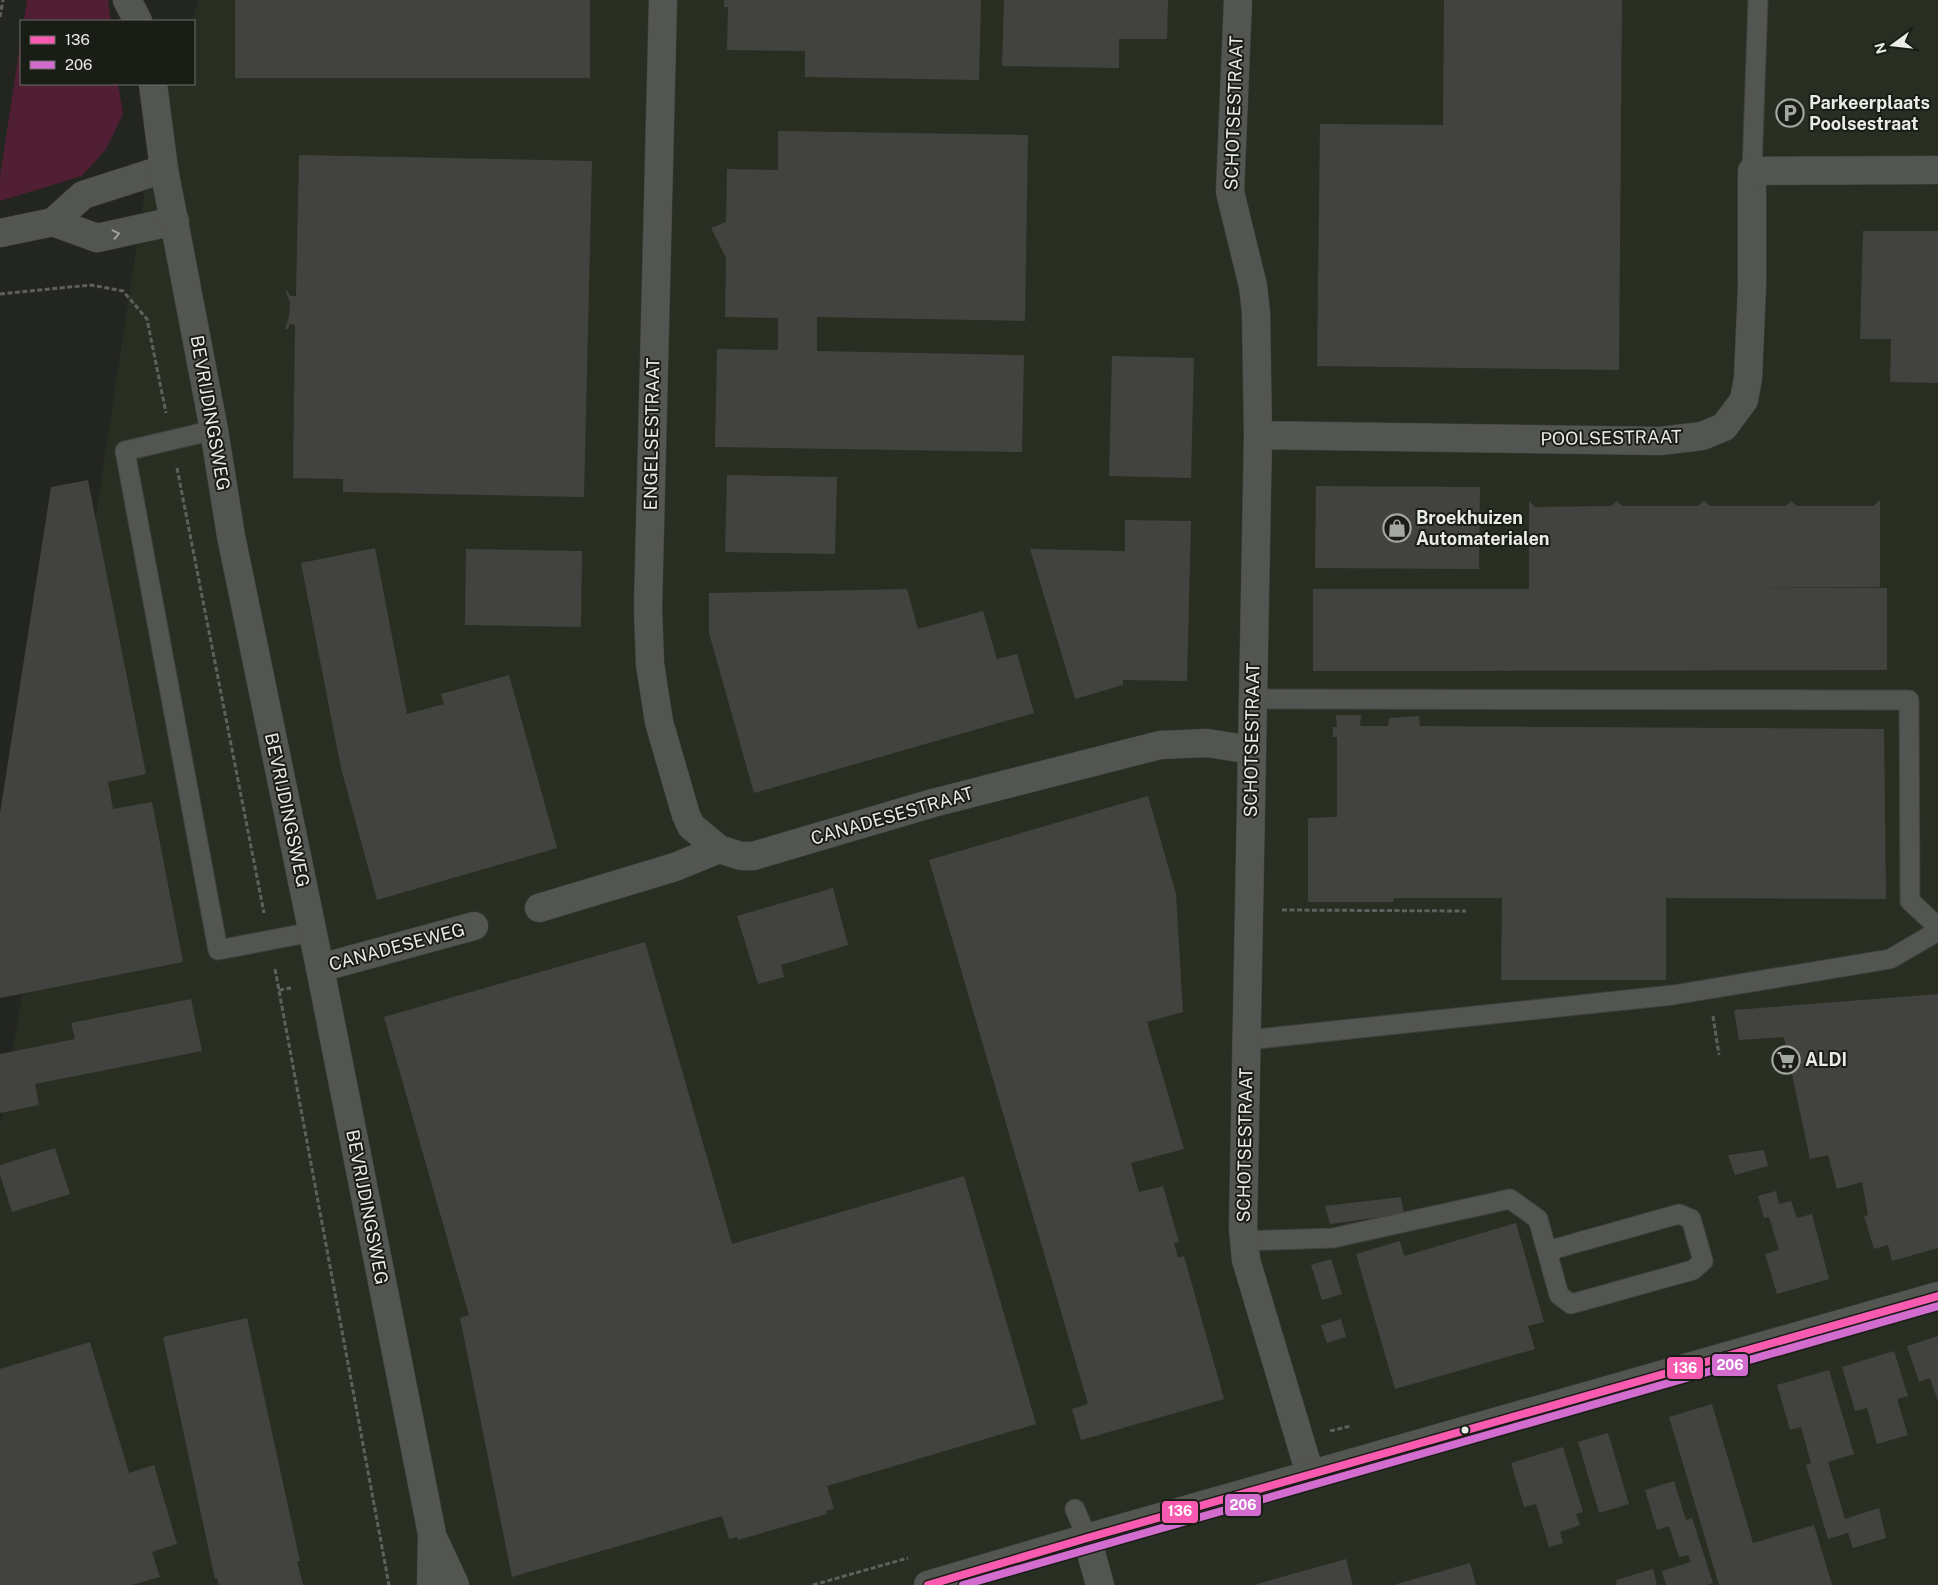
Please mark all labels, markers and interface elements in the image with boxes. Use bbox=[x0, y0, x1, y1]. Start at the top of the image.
legend bbox=[20, 20, 195, 85]
north arrow bbox=[1868, 20, 1918, 70]
text: 136 bbox=[65, 31, 90, 48]
street label: SCHOTSESTRAAT bbox=[1220, 35, 1247, 191]
text: N bbox=[1871, 41, 1890, 56]
text: 206 bbox=[65, 56, 92, 73]
place label: Parkeerplaats Poolsestraat bbox=[1809, 92, 1930, 134]
parking icon: Parkeerplaats Poolsestraat bbox=[1775, 98, 1805, 128]
one-way arrow bbox=[111, 229, 120, 240]
street label: BEVRIJDINGSWEG bbox=[186, 334, 234, 492]
street label: ENGELSESTRAAT bbox=[640, 357, 663, 511]
street label: POOLSESTRAAT bbox=[1540, 426, 1682, 449]
place label: Broekhuizen Automaterialen bbox=[1416, 507, 1549, 549]
shop icon: Broekhuizen Automaterialen bbox=[1382, 513, 1412, 543]
street label: SCHOTSESTRAAT bbox=[1240, 662, 1263, 818]
street label: BEVRIJDINGSWEG bbox=[261, 731, 314, 889]
street label: CANADESESTRAAT bbox=[808, 782, 976, 849]
street label: CANADESEWEG bbox=[327, 918, 467, 975]
supermarket icon: ALDI bbox=[1771, 1045, 1801, 1075]
place label: ALDI bbox=[1805, 1049, 1847, 1070]
street label: SCHOTSESTRAAT bbox=[1233, 1067, 1256, 1223]
street label: BEVRIJDINGSWEG bbox=[342, 1128, 393, 1286]
line badge: 206 bbox=[1711, 1353, 1749, 1377]
line badge: 136 bbox=[1666, 1356, 1704, 1380]
text: 206 bbox=[1716, 1357, 1744, 1373]
text: 136 bbox=[1673, 1360, 1697, 1376]
unlabelled marker bbox=[1460, 1425, 1470, 1435]
line badge: 206 bbox=[1224, 1493, 1262, 1517]
text: 206 bbox=[1229, 1497, 1257, 1513]
line badge: 136 bbox=[1161, 1500, 1199, 1524]
text: 136 bbox=[1168, 1503, 1192, 1519]

